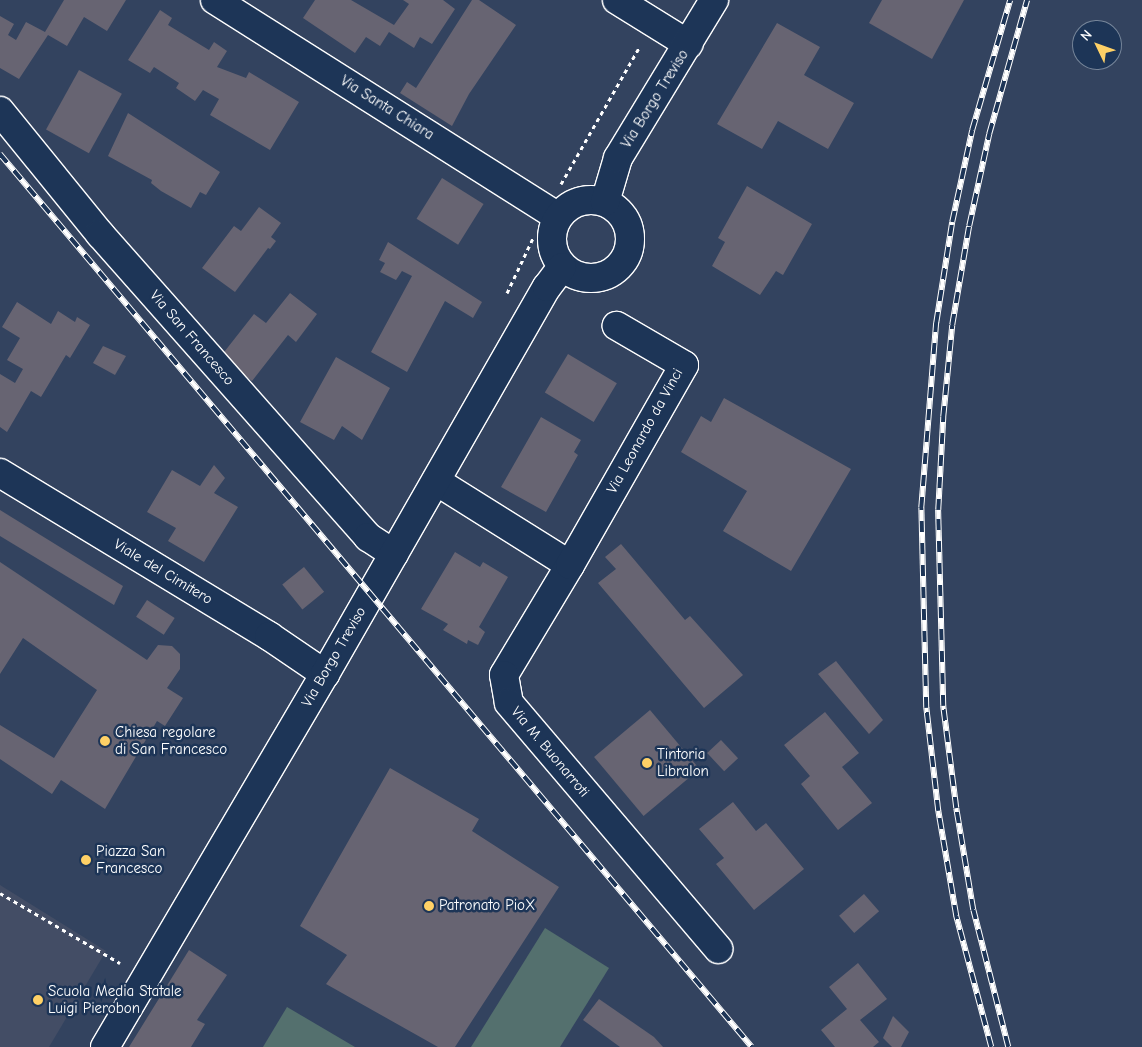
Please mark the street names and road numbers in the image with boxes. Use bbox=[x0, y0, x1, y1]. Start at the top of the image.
street label: Via Borgo Treviso bbox=[618, 46, 692, 152]
street label: Via Santa Chiara bbox=[337, 72, 437, 144]
street label: Via San Francesco bbox=[146, 287, 238, 389]
street label: Via Leonardo da Vinci bbox=[603, 365, 687, 497]
street label: Viale del Cimitero bbox=[110, 535, 216, 609]
street label: Via Borgo Treviso bbox=[298, 604, 370, 710]
street label: Via M. Buonarroti bbox=[507, 703, 593, 801]

